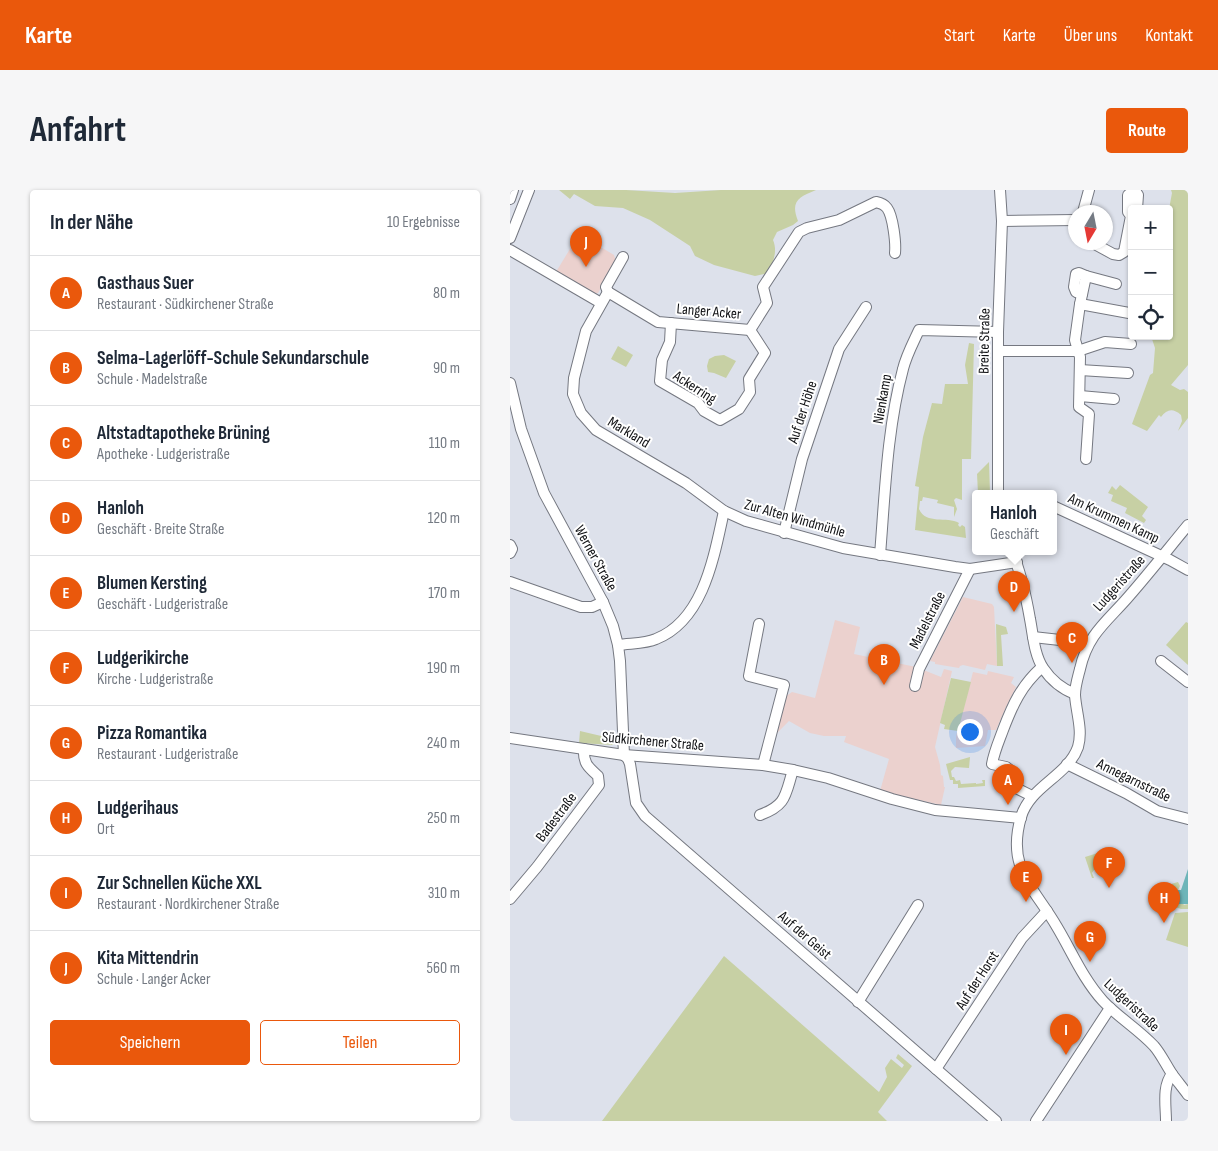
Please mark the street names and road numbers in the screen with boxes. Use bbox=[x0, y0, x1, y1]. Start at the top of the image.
street label: Langer Acker bbox=[676, 299, 743, 324]
street label: Breite Straße bbox=[974, 308, 995, 374]
street label: Ackerring bbox=[669, 366, 720, 408]
street label: Nienkamp bbox=[869, 373, 896, 425]
street label: Auf der Höhe bbox=[783, 378, 822, 447]
street label: Markland bbox=[604, 412, 653, 452]
street label: Am Krummen Kamp bbox=[1064, 489, 1162, 548]
street label: Zur Alten Windmühle bbox=[742, 495, 848, 542]
street label: Werner Straße bbox=[570, 522, 621, 594]
street label: Ludgeristraße bbox=[1089, 551, 1150, 615]
street label: Madelstraße bbox=[905, 588, 950, 652]
street label: Südkirchener Straße bbox=[601, 728, 705, 755]
street label: Annegarnstraße bbox=[1093, 754, 1174, 807]
street label: Badestraße bbox=[532, 789, 581, 846]
street label: Auf der Geist bbox=[773, 906, 836, 964]
street label: Auf der Horst bbox=[951, 947, 1004, 1014]
street label: Ludgeristraße bbox=[1100, 975, 1163, 1036]

